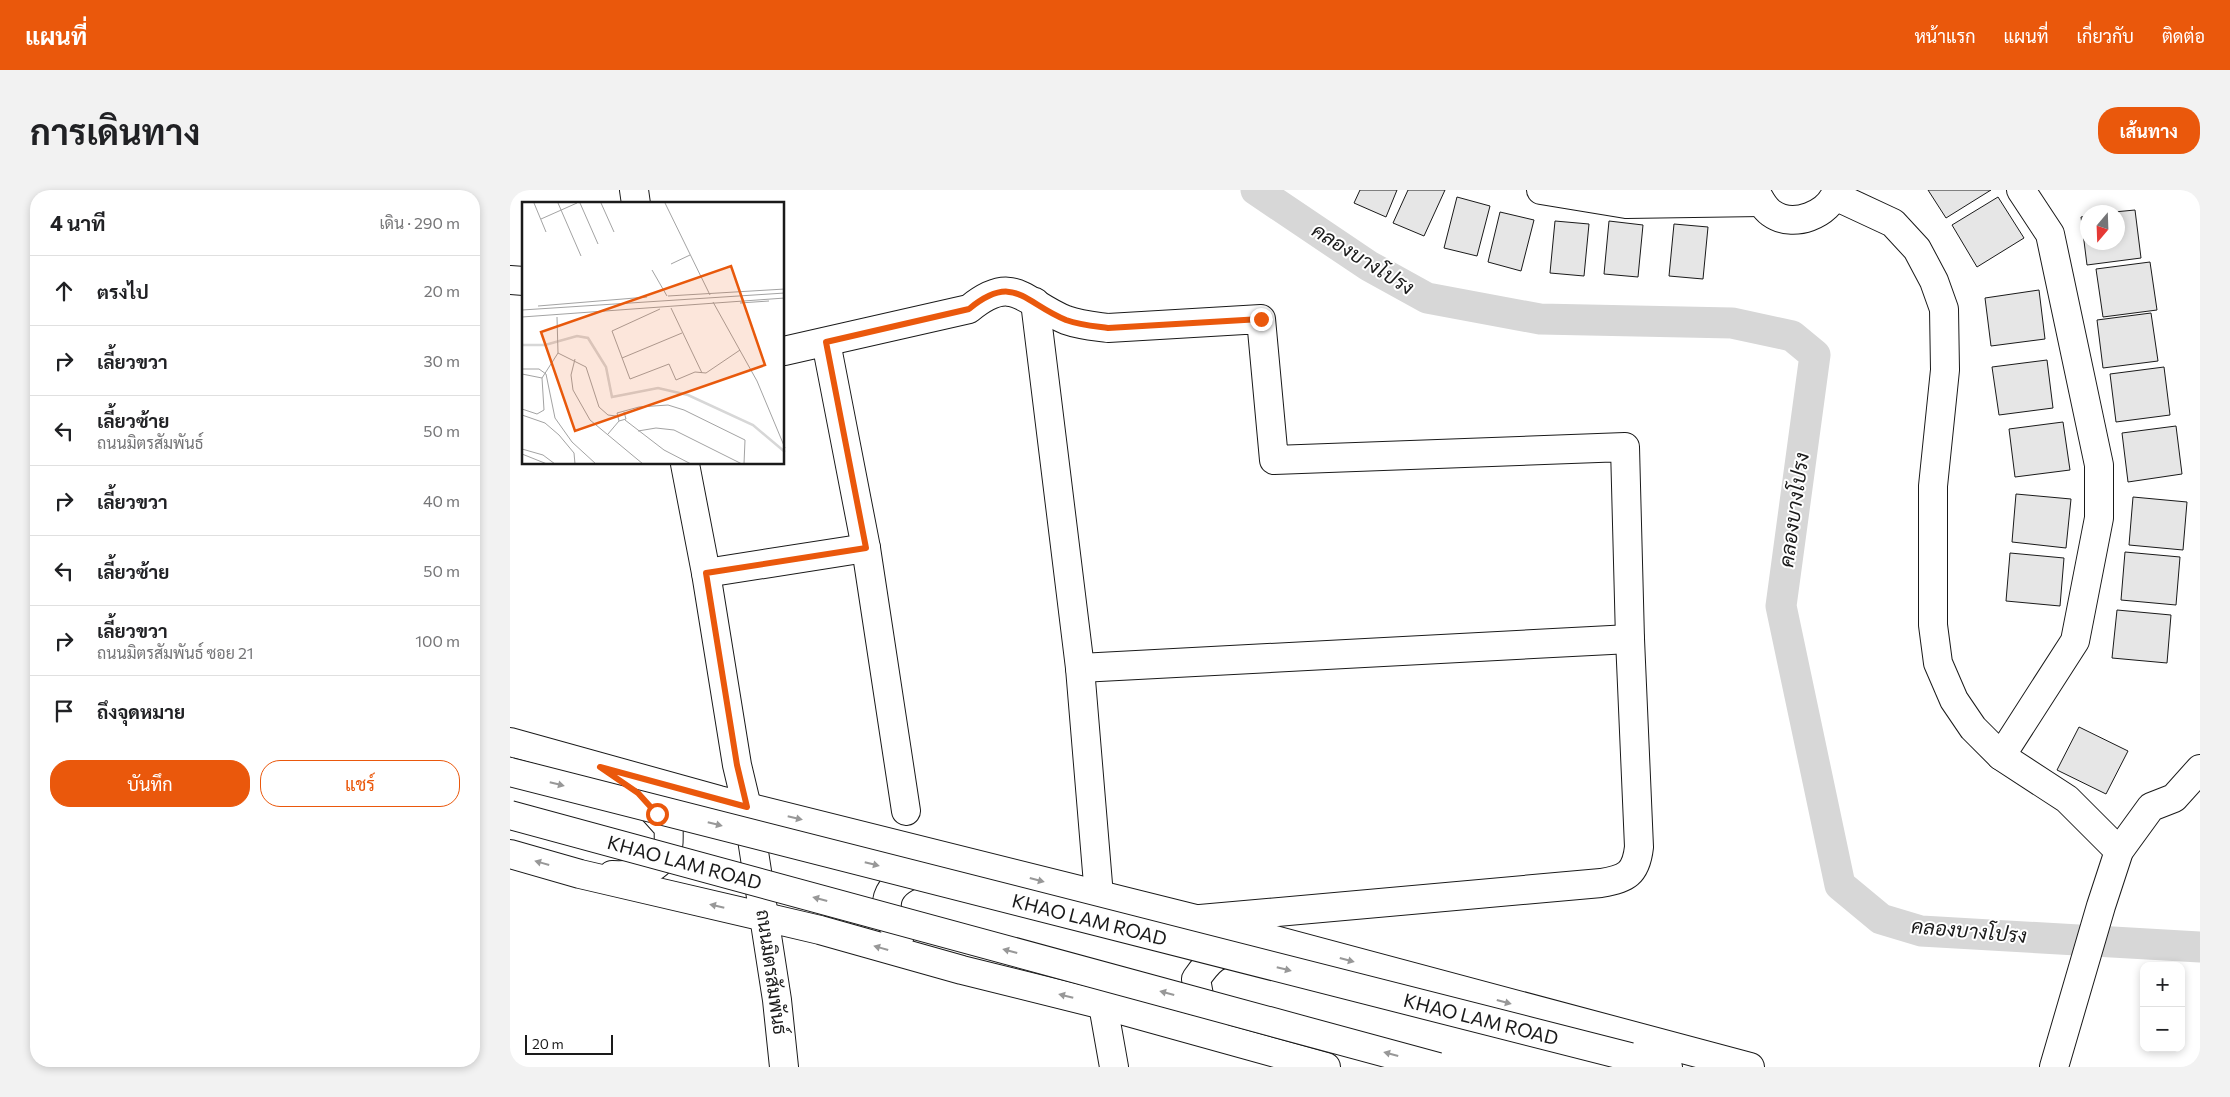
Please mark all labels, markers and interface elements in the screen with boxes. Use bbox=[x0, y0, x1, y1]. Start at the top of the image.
text: แผนที่ bbox=[25, 21, 87, 50]
text: หน้าแรก bbox=[1914, 25, 1976, 47]
text: แผนที่ bbox=[2004, 25, 2048, 47]
text: เกี่ยวกับ bbox=[2076, 25, 2134, 47]
text: ติดต่อ bbox=[2162, 25, 2205, 47]
button: เส้นทาง bbox=[2098, 107, 2200, 154]
text: การเดินทาง bbox=[30, 109, 200, 152]
inset map bbox=[522, 202, 785, 465]
north arrow bbox=[2080, 205, 2125, 250]
text: 4 นาที bbox=[50, 210, 106, 235]
text: เดิน · 290 m bbox=[379, 213, 460, 232]
water label: คลองบางโปรง bbox=[1308, 217, 1419, 299]
icon: ahead bbox=[50, 277, 78, 305]
text: ตรงไป bbox=[97, 280, 149, 303]
text: 20 m bbox=[424, 281, 460, 300]
route end bbox=[1250, 308, 1273, 331]
icon: right bbox=[50, 347, 78, 375]
text: เลี้ยวขวา bbox=[97, 350, 168, 373]
text: 30 m bbox=[423, 351, 460, 370]
text: เลี้ยวซ้าย bbox=[97, 409, 169, 432]
icon: left bbox=[50, 417, 78, 445]
text: 50 m bbox=[423, 421, 460, 440]
text: ถนนมิตรสัมพันธ์ bbox=[97, 433, 203, 452]
water label: คลองบางโปรง bbox=[1773, 451, 1813, 569]
icon: right bbox=[50, 487, 78, 515]
text: เลี้ยวขวา bbox=[97, 490, 168, 513]
text: 40 m bbox=[423, 491, 460, 510]
icon: left bbox=[50, 557, 78, 585]
text: เลี้ยวซ้าย bbox=[97, 560, 169, 583]
text: 50 m bbox=[423, 561, 460, 580]
text: เลี้ยวขวา bbox=[97, 619, 168, 642]
icon: right bbox=[50, 627, 78, 655]
text: 100 m bbox=[415, 631, 460, 650]
text: ถนนมิตรสัมพันธ์ ซอย 21 bbox=[97, 643, 254, 662]
icon: arrive bbox=[50, 697, 78, 725]
text: ถึงจุดหมาย bbox=[97, 700, 185, 723]
button: บันทึก bbox=[50, 760, 250, 807]
button: แชร์ bbox=[260, 760, 460, 807]
one-way arrow bbox=[550, 780, 565, 788]
route start bbox=[646, 803, 669, 826]
one-way arrow bbox=[787, 814, 802, 822]
one-way arrow bbox=[707, 820, 722, 828]
street label: KHAO LAM ROAD bbox=[605, 830, 765, 894]
one-way arrow bbox=[535, 859, 550, 867]
one-way arrow bbox=[865, 861, 880, 869]
one-way arrow bbox=[1030, 876, 1045, 884]
street label: KHAO LAM ROAD bbox=[1010, 888, 1170, 950]
one-way arrow bbox=[812, 895, 827, 903]
one-way arrow bbox=[709, 902, 725, 910]
street label: ถนนมิตรสัมพันธ์ bbox=[752, 908, 793, 1036]
water label: คลองบางโปรง bbox=[1910, 913, 2028, 947]
one-way arrow bbox=[873, 943, 888, 951]
one-way arrow bbox=[1003, 946, 1018, 954]
one-way arrow bbox=[1339, 957, 1354, 965]
map controls bbox=[2140, 962, 2185, 1052]
button: + bbox=[2140, 962, 2185, 1007]
one-way arrow bbox=[1276, 965, 1292, 973]
street label: KHAO LAM ROAD bbox=[1401, 988, 1561, 1049]
one-way arrow bbox=[1159, 989, 1174, 997]
one-way arrow bbox=[1059, 992, 1074, 1000]
one-way arrow bbox=[1496, 998, 1511, 1006]
button: − bbox=[2140, 1007, 2185, 1052]
scale bar bbox=[525, 1032, 612, 1055]
text: 20 m bbox=[532, 1035, 564, 1052]
one-way arrow bbox=[1384, 1050, 1399, 1058]

